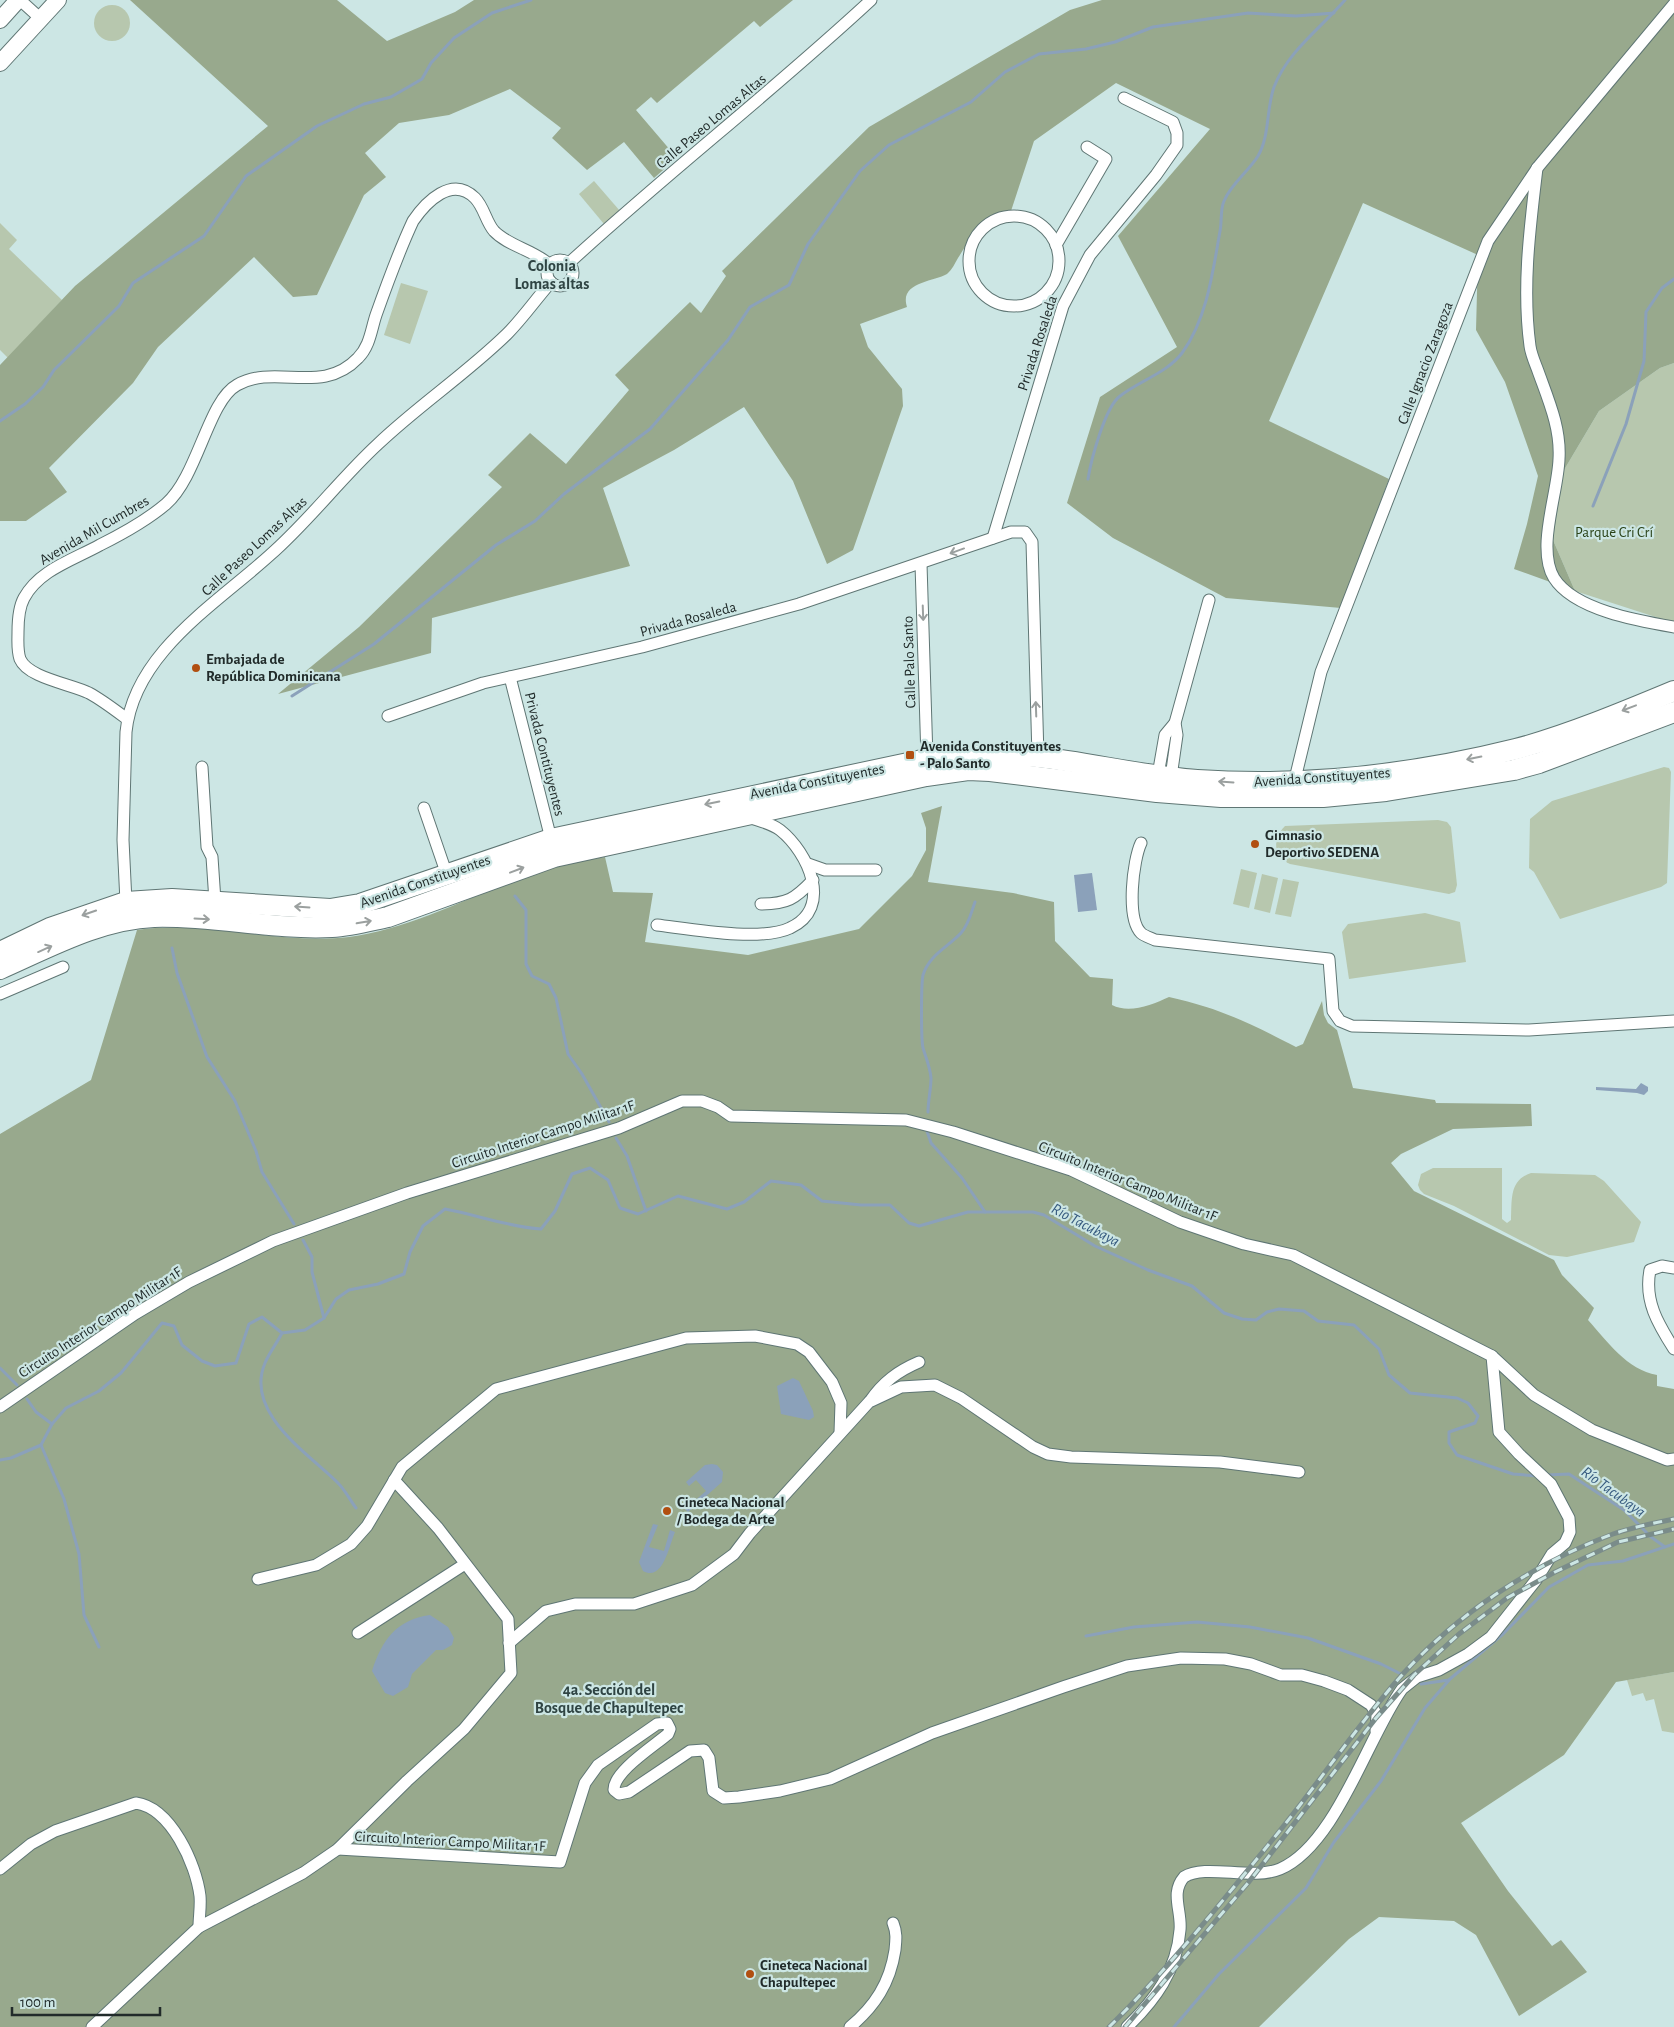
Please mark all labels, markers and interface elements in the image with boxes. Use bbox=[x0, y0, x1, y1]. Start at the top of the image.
street label: Calle Paseo Lomas Altas bbox=[654, 71, 769, 171]
district label: Colonia Lomas altas bbox=[515, 258, 589, 292]
street label: Privada Rosaleda bbox=[1015, 294, 1060, 393]
street label: Calle Ignacio Zaragoza bbox=[1395, 300, 1456, 427]
street label: Avenida Mil Cumbres bbox=[37, 493, 152, 568]
street label: Calle Paseo Lomas Altas bbox=[199, 494, 310, 599]
park label: Parque Cri Crí bbox=[1575, 525, 1653, 540]
one-way arrow bbox=[950, 547, 965, 556]
street label: Privada Rosaleda bbox=[638, 599, 738, 640]
one-way arrow bbox=[918, 604, 927, 620]
street label: Calle Palo Santo bbox=[900, 615, 919, 709]
place label: Embajada de República Dominicana bbox=[206, 652, 341, 684]
marker: Embajada de República Dominicana bbox=[190, 662, 202, 674]
street label: Privada Contituyentes bbox=[522, 691, 567, 818]
one-way arrow bbox=[1032, 701, 1041, 717]
one-way arrow bbox=[1621, 704, 1637, 713]
place label: Avenida Constituyentes - Palo Santo bbox=[920, 739, 1061, 771]
marker: Avenida Constituyentes - Palo Santo bbox=[904, 749, 916, 761]
one-way arrow bbox=[1467, 753, 1483, 763]
street label: Avenida Constituyentes bbox=[749, 761, 886, 802]
street label: Avenida Constituyentes bbox=[1253, 765, 1391, 790]
one-way arrow bbox=[1218, 777, 1234, 786]
one-way arrow bbox=[704, 799, 720, 808]
place label: Gimnasio Deportivo SEDENA bbox=[1265, 828, 1379, 860]
marker: Gimnasio Deportivo SEDENA bbox=[1249, 838, 1261, 850]
street label: Avenida Constituyentes bbox=[358, 852, 492, 911]
one-way arrow bbox=[509, 865, 525, 874]
one-way arrow bbox=[294, 902, 310, 912]
one-way arrow bbox=[81, 909, 97, 919]
one-way arrow bbox=[194, 915, 210, 924]
one-way arrow bbox=[355, 917, 371, 927]
one-way arrow bbox=[37, 944, 52, 954]
street label: Circuito Interior Campo Militar 1F bbox=[450, 1098, 637, 1171]
street label: Circuito Interior Campo Militar 1F bbox=[1036, 1139, 1220, 1224]
water label: Río Tacubaya bbox=[1049, 1200, 1122, 1249]
street label: Circuito Interior Campo Militar 1F bbox=[16, 1264, 185, 1381]
water label: Río Tacubaya bbox=[1579, 1463, 1648, 1520]
place label: Cineteca Nacional / Bodega de Arte bbox=[676, 1495, 784, 1527]
marker: Cineteca Nacional / Bodega de Arte bbox=[661, 1505, 673, 1517]
district label: 4a. Sección del Bosque de Chapultepec bbox=[535, 1682, 683, 1716]
street label: Circuito Interior Campo Militar 1F bbox=[354, 1829, 546, 1854]
place label: Cineteca Nacional Chapultepec bbox=[760, 1958, 867, 1990]
marker: Cineteca Nacional Chapultepec bbox=[744, 1968, 756, 1980]
scale bar bbox=[12, 1984, 160, 2016]
text: 100 m bbox=[20, 1995, 55, 2010]

